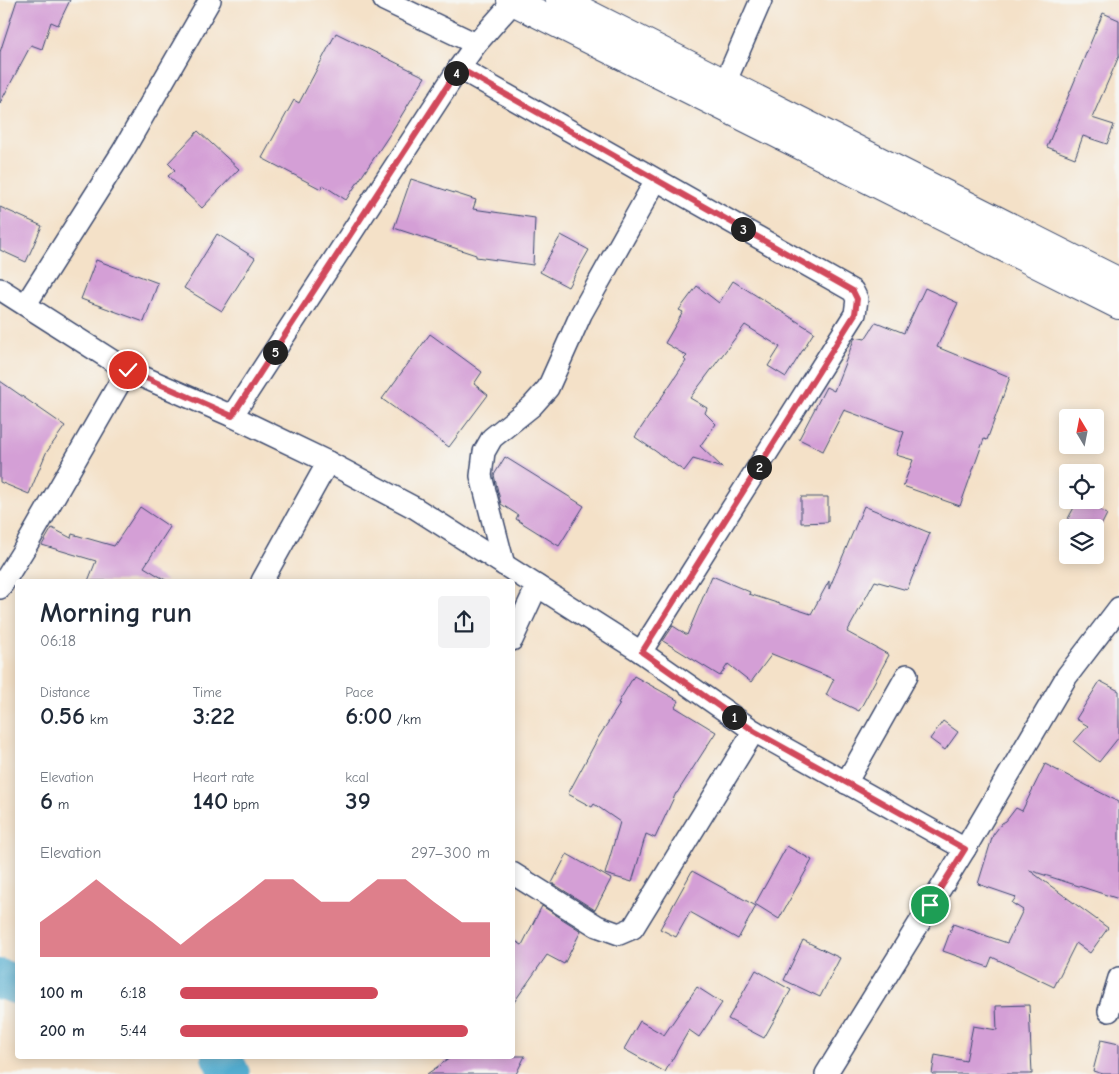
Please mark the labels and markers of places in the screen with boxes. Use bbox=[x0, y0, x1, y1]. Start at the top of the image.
pin: 4 bbox=[444, 60, 468, 86]
pin: 3 bbox=[730, 216, 756, 242]
pin: 5 bbox=[262, 340, 288, 364]
pin bbox=[107, 349, 149, 391]
pin: 2 bbox=[746, 454, 772, 480]
pin: 1 bbox=[722, 704, 746, 730]
pin bbox=[909, 884, 951, 926]

